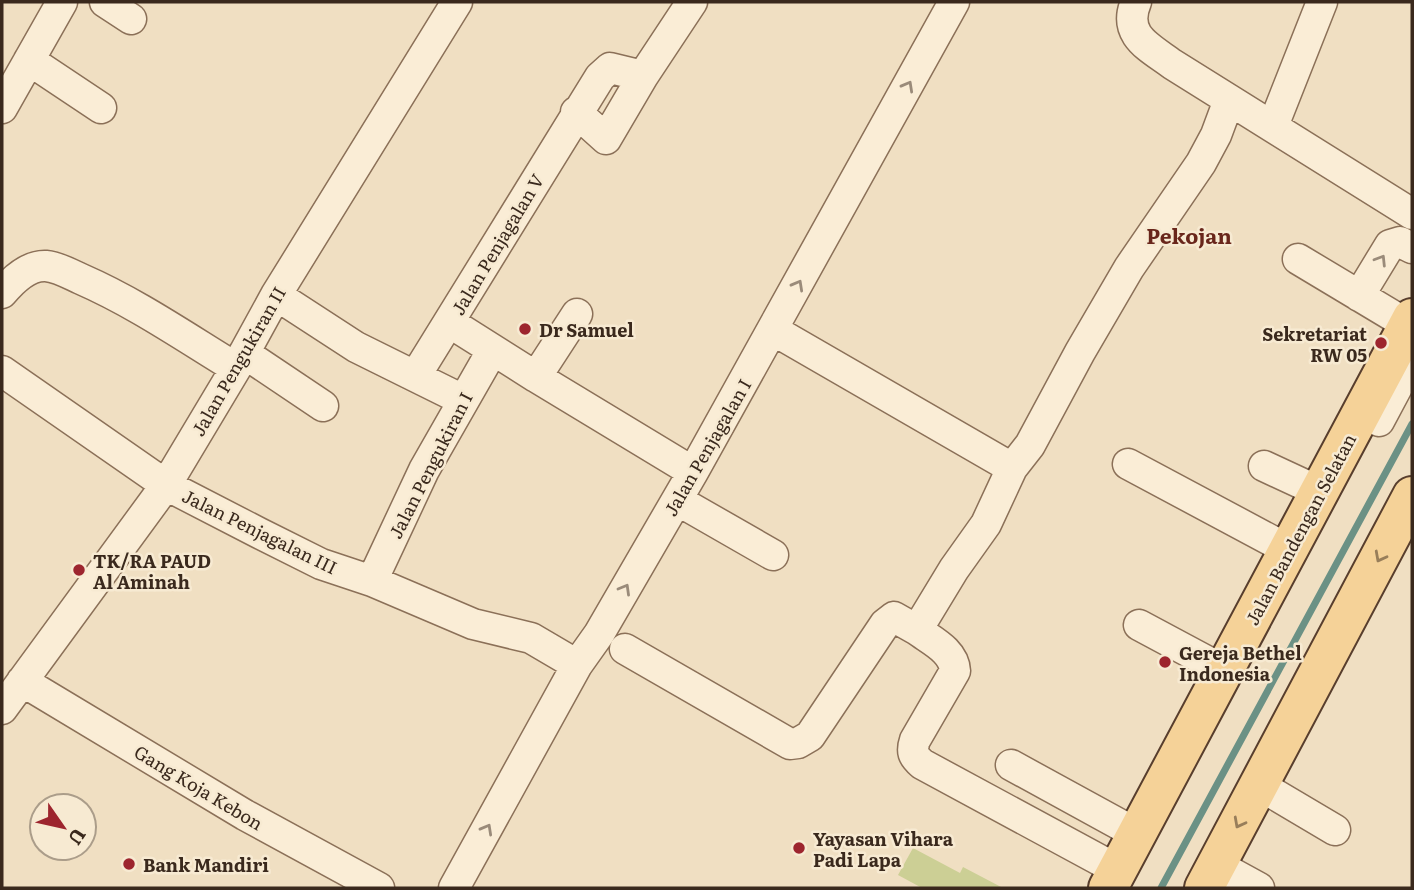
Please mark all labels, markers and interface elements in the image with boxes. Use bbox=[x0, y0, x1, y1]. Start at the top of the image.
one-way arrow bbox=[899, 80, 913, 93]
street label: Jalan Penjagalan V bbox=[444, 168, 550, 320]
district label: Pekojan bbox=[1146, 219, 1232, 250]
one-way arrow bbox=[1373, 255, 1386, 268]
one-way arrow bbox=[790, 280, 803, 292]
street label: Jalan Pengukiran II bbox=[184, 281, 292, 441]
place label: Dr Samuel bbox=[539, 316, 634, 343]
place label: Sekretariat RW 05 bbox=[1262, 320, 1367, 368]
marker: Dr Samuel bbox=[517, 321, 533, 337]
marker: Sekretariat RW 05 bbox=[1373, 335, 1389, 351]
street label: Jalan Penjagalan I bbox=[657, 373, 757, 521]
street label: Jalan Pengukiran I bbox=[381, 387, 479, 543]
street label: Jalan Bandengan Selatan bbox=[1238, 428, 1362, 630]
street label: Jalan Penjagalan III bbox=[178, 482, 342, 580]
place label: TK/RA PAUD Al Aminah bbox=[93, 547, 211, 595]
one-way arrow bbox=[1375, 550, 1389, 562]
marker: TK/RA PAUD Al Aminah bbox=[71, 562, 87, 578]
one-way arrow bbox=[617, 584, 630, 597]
place label: Gereja Bethel Indonesia bbox=[1179, 639, 1302, 687]
marker: Gereja Bethel Indonesia bbox=[1157, 654, 1173, 670]
street label: Gang Koja Kebon bbox=[129, 738, 269, 836]
north arrow bbox=[28, 792, 98, 862]
one-way arrow bbox=[1234, 816, 1248, 828]
text: U bbox=[62, 823, 94, 851]
one-way arrow bbox=[479, 823, 492, 836]
place label: Yayasan Vihara Padi Lapa bbox=[813, 825, 954, 873]
marker: Yayasan Vihara Padi Lapa bbox=[791, 840, 807, 856]
place label: Bank Mandiri bbox=[143, 851, 269, 878]
marker: Bank Mandiri bbox=[121, 856, 137, 872]

